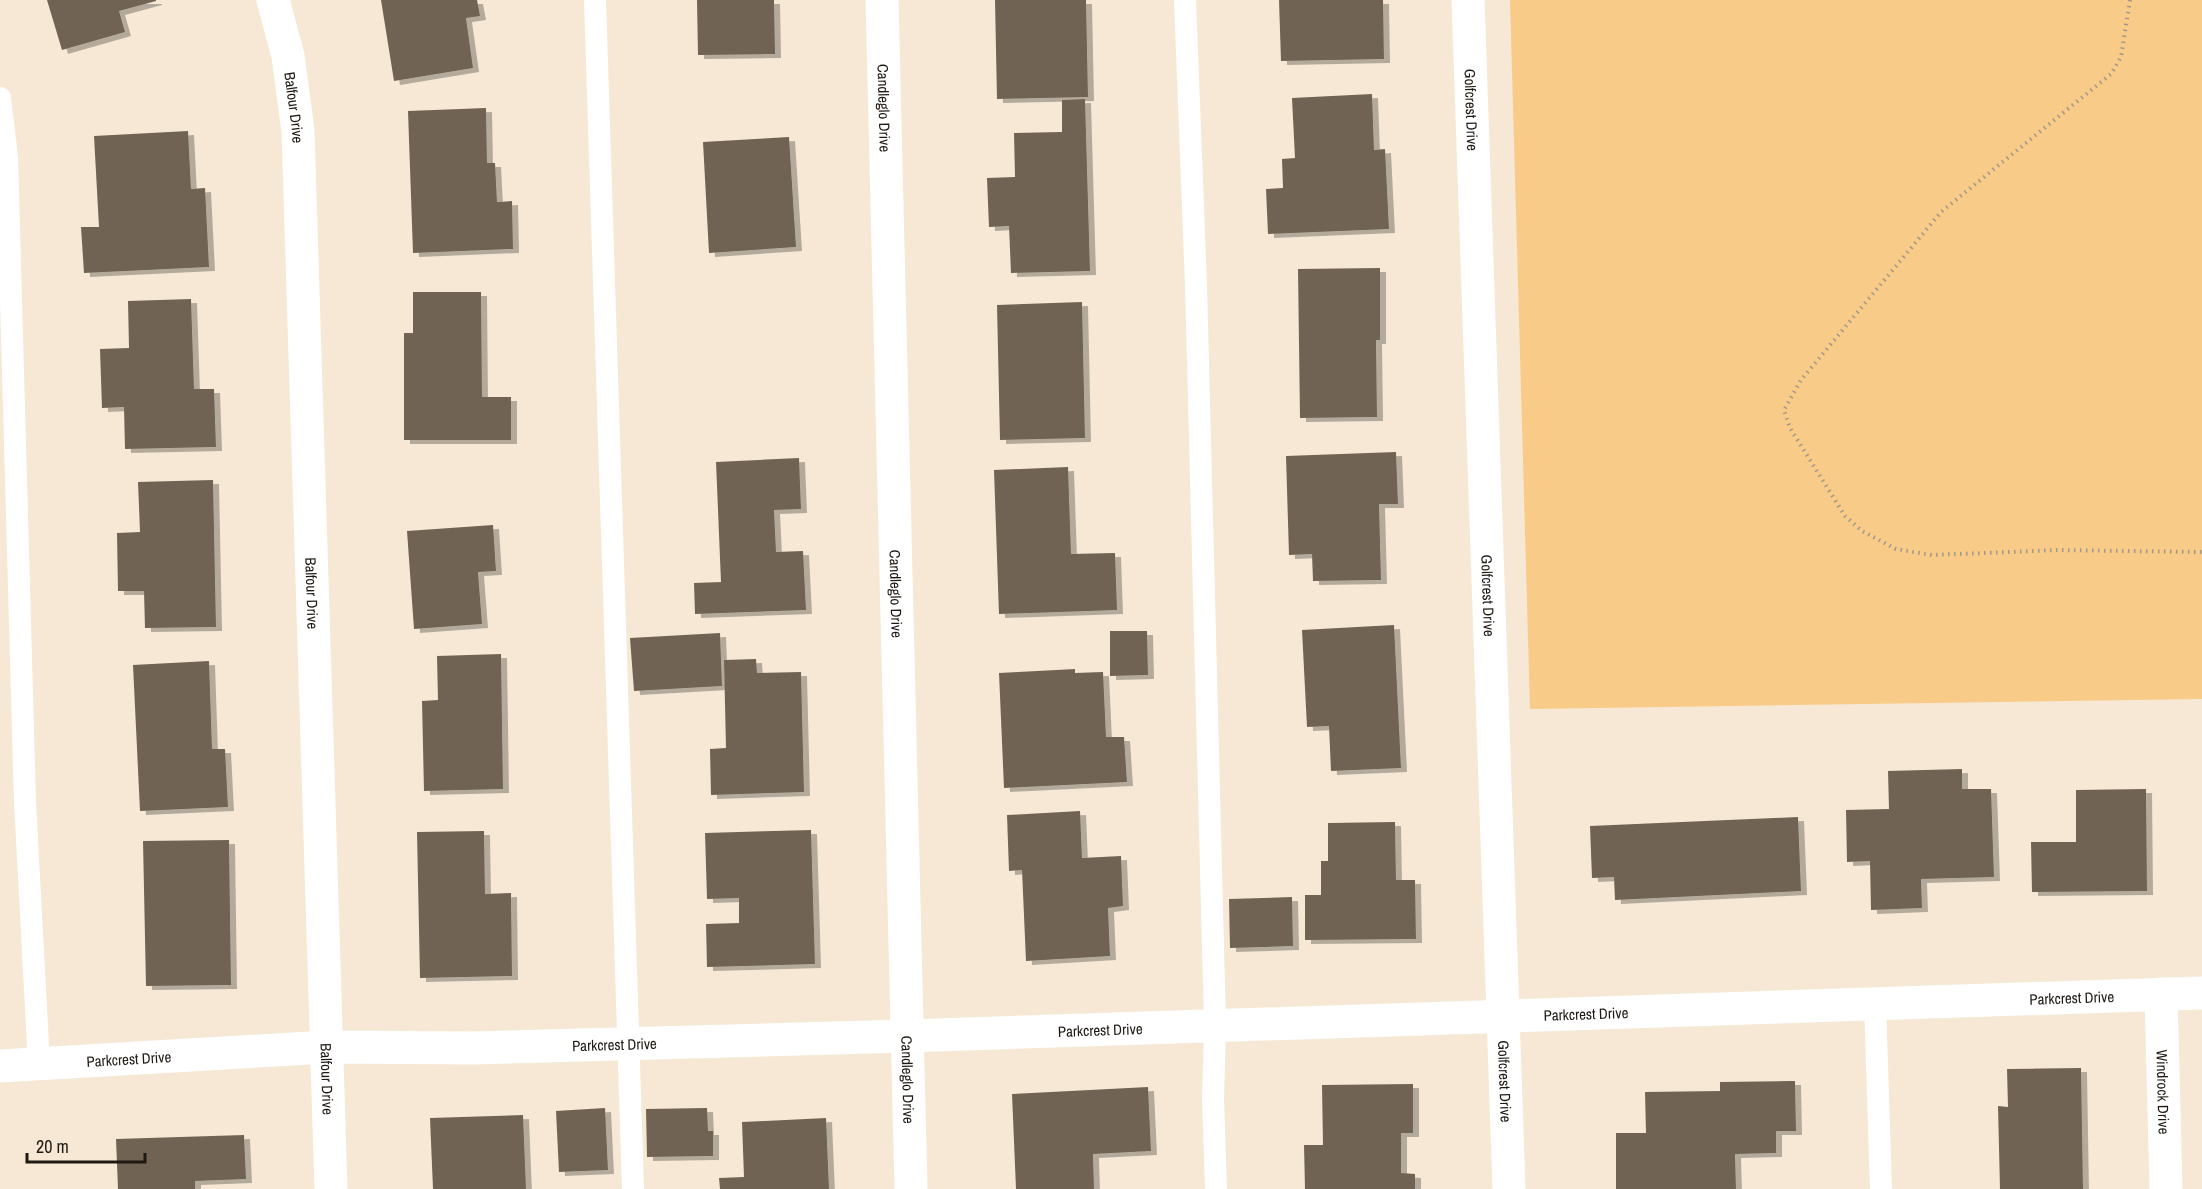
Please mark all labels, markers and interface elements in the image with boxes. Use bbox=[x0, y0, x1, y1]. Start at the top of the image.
street label: Candleglo Drive bbox=[873, 64, 896, 152]
street label: Golfcrest Drive bbox=[1460, 69, 1484, 151]
street label: Balfour Drive bbox=[280, 71, 309, 144]
street label: Candleglo Drive bbox=[885, 549, 908, 638]
street label: Golfcrest Drive bbox=[1477, 554, 1500, 637]
street label: Balfour Drive bbox=[301, 557, 324, 630]
street label: Parkcrest Drive bbox=[2029, 985, 2115, 1009]
street label: Parkcrest Drive bbox=[1543, 1002, 1629, 1025]
street label: Parkcrest Drive bbox=[1057, 1018, 1143, 1041]
street label: Parkcrest Drive bbox=[572, 1032, 657, 1056]
street label: Candleglo Drive bbox=[897, 1035, 920, 1124]
street label: Golfcrest Drive bbox=[1493, 1040, 1517, 1123]
street label: Balfour Drive bbox=[316, 1043, 339, 1115]
street label: Parkcrest Drive bbox=[86, 1046, 172, 1071]
street label: Windrock Drive bbox=[2152, 1049, 2175, 1135]
scale bar bbox=[27, 1126, 146, 1164]
text: 20 m bbox=[36, 1134, 69, 1159]

